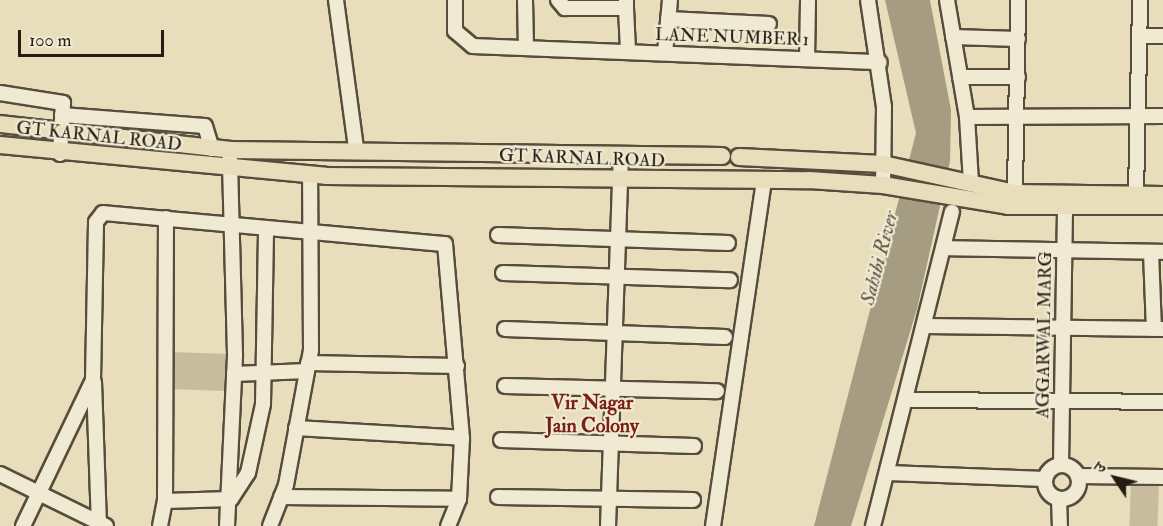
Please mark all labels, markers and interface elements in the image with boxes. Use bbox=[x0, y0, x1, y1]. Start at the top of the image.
scale bar bbox=[21, 18, 166, 56]
street label: LANE NUMBER 1 bbox=[655, 25, 809, 51]
text: 100 m bbox=[29, 29, 72, 52]
street label: GT KARNAL ROAD bbox=[15, 118, 183, 156]
street label: GT KARNAL ROAD bbox=[499, 145, 665, 173]
water label: Sahibi River bbox=[855, 209, 903, 307]
street label: AGGARWAL MARG bbox=[1033, 251, 1057, 419]
district label: Vir Nagar Jain Colony bbox=[545, 390, 639, 437]
north arrow bbox=[1085, 448, 1145, 508]
text: उ bbox=[1090, 459, 1111, 477]

